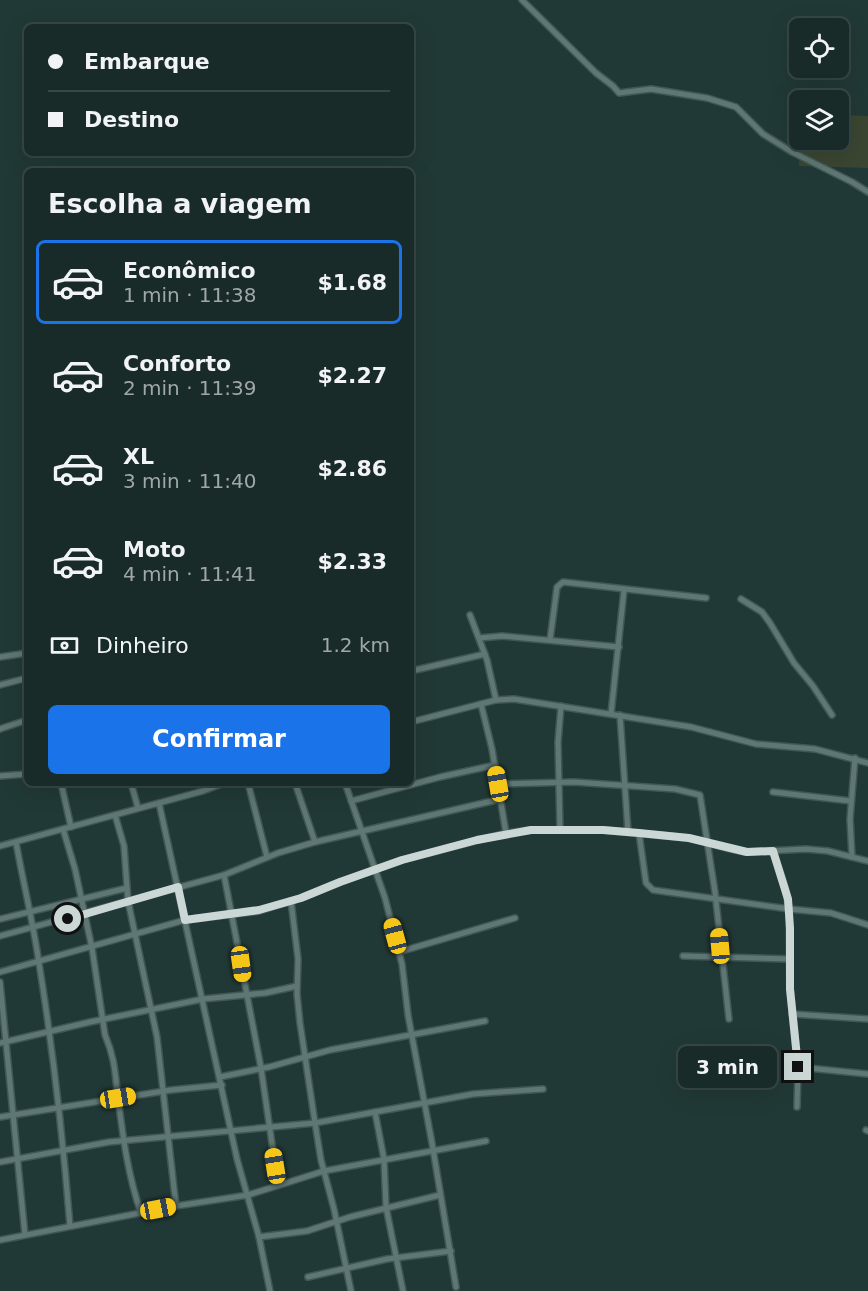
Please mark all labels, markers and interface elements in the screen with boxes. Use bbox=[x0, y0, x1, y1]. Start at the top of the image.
map controls bbox=[789, 18, 849, 150]
button: locate bbox=[789, 18, 849, 78]
text: Embarque bbox=[84, 49, 210, 74]
button: layers bbox=[789, 90, 849, 150]
text: Destino bbox=[84, 107, 179, 132]
text: Escolha a viagem bbox=[48, 188, 312, 219]
icon: car bbox=[51, 255, 105, 309]
text: Econômico bbox=[123, 258, 256, 283]
text: $1.68 bbox=[317, 270, 387, 295]
text: 1 min · 11:38 bbox=[123, 283, 257, 307]
icon: car bbox=[51, 348, 105, 402]
text: Conforto bbox=[123, 351, 231, 376]
text: $2.27 bbox=[317, 363, 387, 388]
text: 2 min · 11:39 bbox=[123, 376, 257, 400]
icon: car bbox=[51, 441, 105, 495]
text: XL bbox=[123, 444, 154, 469]
text: $2.86 bbox=[317, 456, 387, 481]
text: 3 min · 11:40 bbox=[123, 469, 257, 493]
icon: car bbox=[51, 534, 105, 588]
text: Moto bbox=[123, 537, 186, 562]
text: $2.33 bbox=[317, 549, 387, 574]
text: 4 min · 11:41 bbox=[123, 562, 257, 586]
icon: cash bbox=[48, 629, 81, 662]
text: Dinheiro bbox=[96, 633, 189, 658]
text: 1.2 km bbox=[321, 633, 390, 657]
button: Confirmar bbox=[48, 705, 390, 774]
car bbox=[486, 765, 510, 803]
route start bbox=[54, 905, 81, 932]
car bbox=[382, 916, 408, 956]
car bbox=[709, 927, 731, 965]
car bbox=[230, 945, 252, 983]
callout: 3 min bbox=[678, 1046, 777, 1088]
route end bbox=[784, 1053, 811, 1080]
text: 3 min bbox=[696, 1055, 759, 1079]
car bbox=[99, 1086, 137, 1110]
car bbox=[263, 1147, 287, 1185]
car bbox=[139, 1197, 177, 1221]

